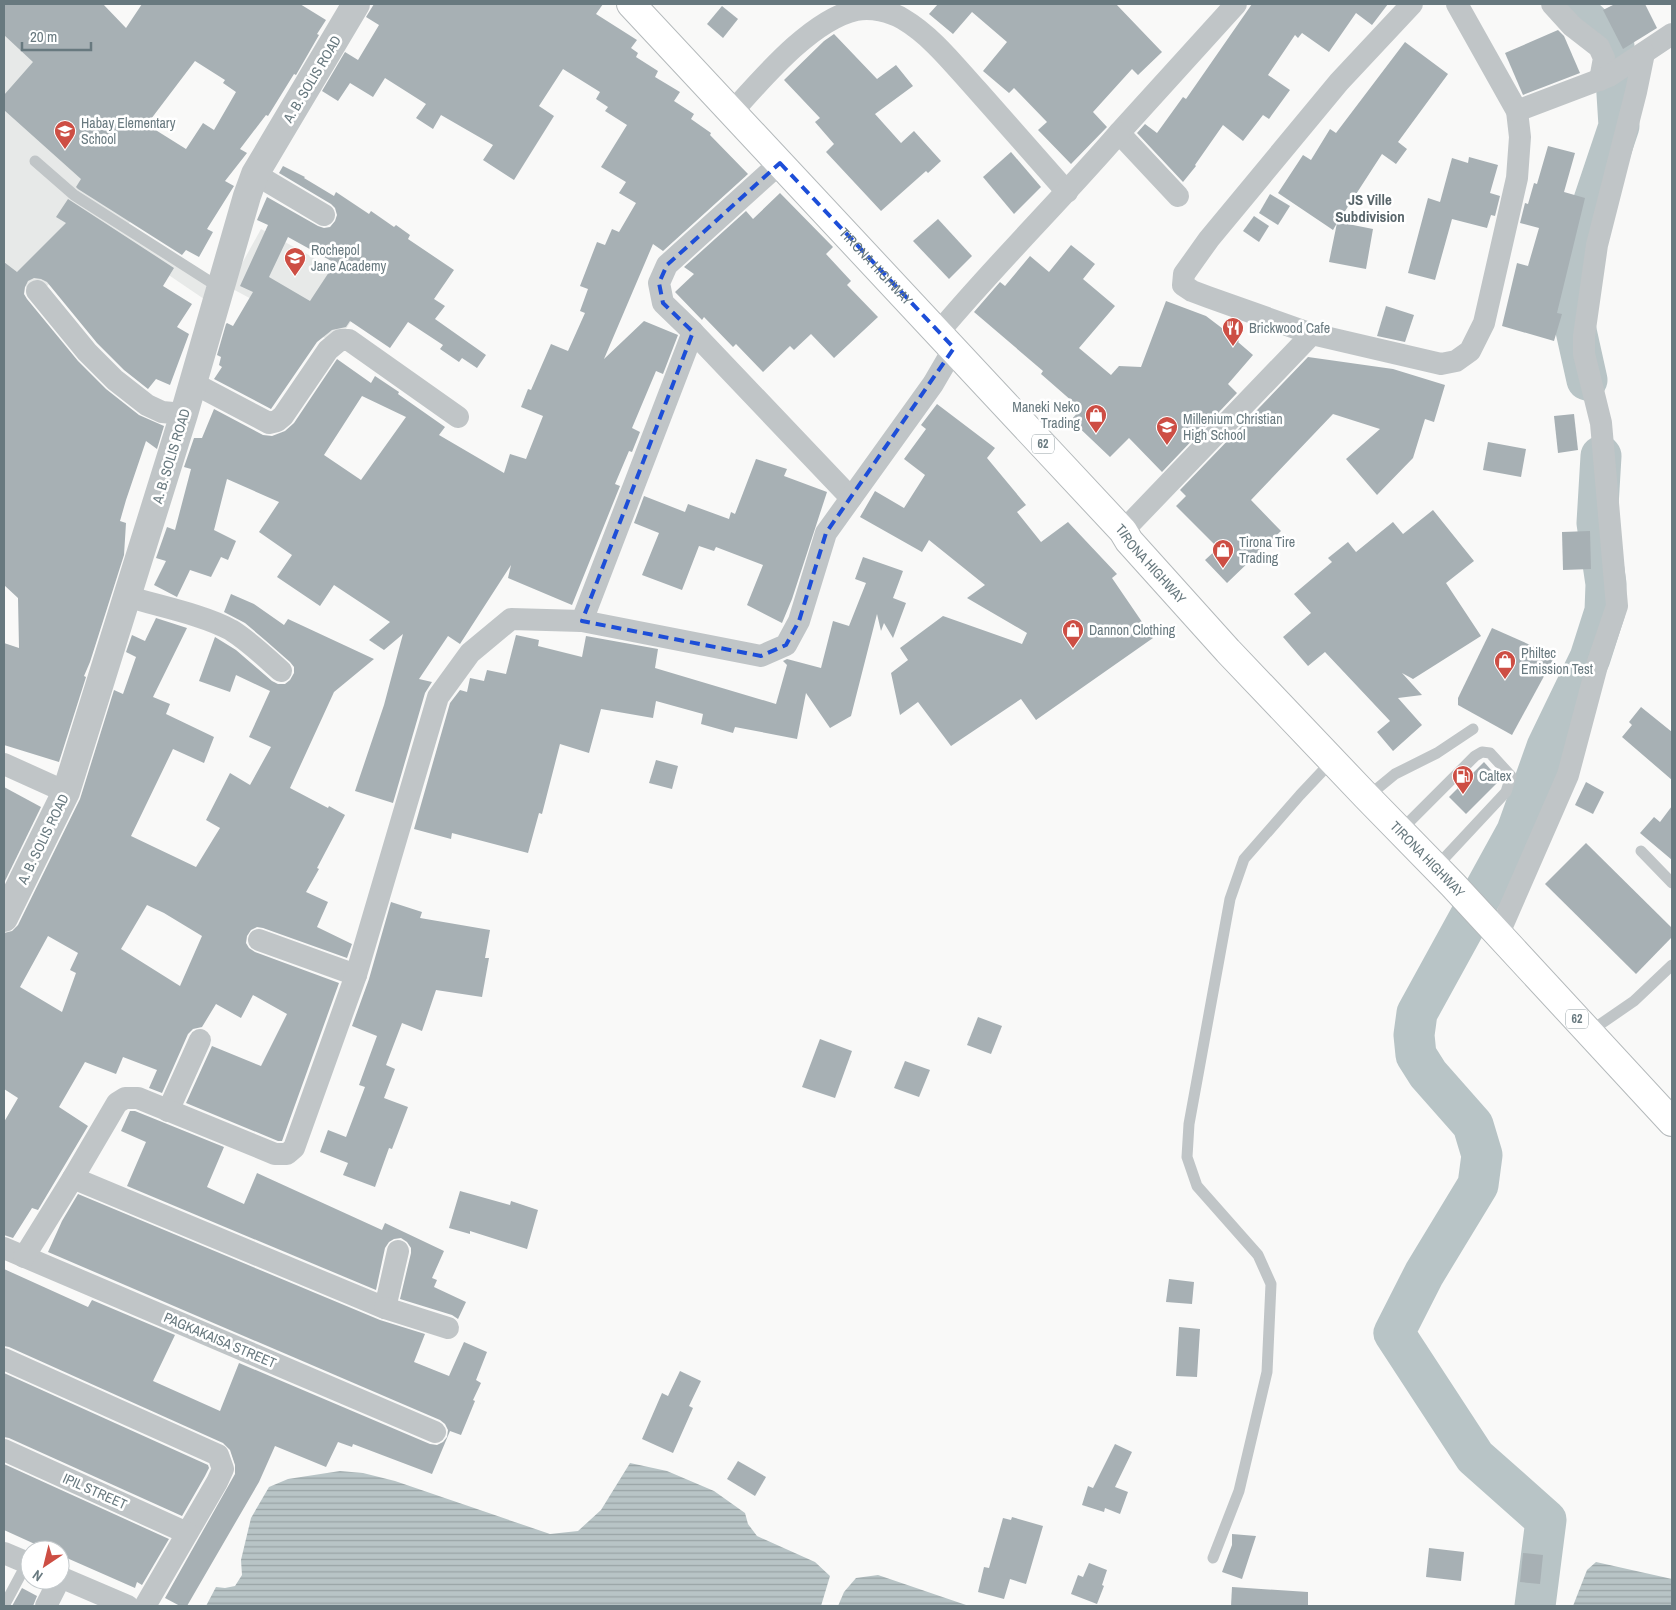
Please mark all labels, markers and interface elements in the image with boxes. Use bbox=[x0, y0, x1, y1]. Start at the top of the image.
scale bar bbox=[22, 20, 91, 52]
text: 20 m bbox=[30, 26, 57, 47]
street label: A. B. SOLIS ROAD bbox=[278, 32, 345, 127]
place label: Habay Elementary School bbox=[81, 114, 176, 148]
school or university icon: Habay Elementary School bbox=[53, 119, 77, 150]
district label: JS Ville Subdivision bbox=[1335, 189, 1405, 227]
street label: TIRONA HIGHWAY bbox=[835, 224, 917, 309]
place label: Rochepol Jane Academy bbox=[311, 241, 387, 275]
school or university icon: Rochepol Jane Academy bbox=[283, 246, 307, 277]
restaurant icon: Brickwood Cafe bbox=[1221, 316, 1245, 347]
place label: Brickwood Cafe bbox=[1249, 319, 1330, 337]
place label: Maneki Neko Trading bbox=[1012, 398, 1081, 432]
shop icon: Maneki Neko Trading bbox=[1084, 403, 1108, 434]
street label: A. B. SOLIS ROAD bbox=[148, 406, 194, 507]
place label: Millenium Christian High School bbox=[1183, 410, 1283, 444]
school or university icon: Millenium Christian High School bbox=[1155, 415, 1179, 446]
road number: 62 bbox=[1032, 434, 1054, 454]
street label: TIRONA HIGHWAY bbox=[1112, 520, 1190, 608]
place label: Tirona Tire Trading bbox=[1239, 533, 1295, 567]
shop icon: Tirona Tire Trading bbox=[1211, 538, 1235, 569]
shop icon: Dannon Clothing bbox=[1061, 618, 1085, 649]
place label: Dannon Clothing bbox=[1089, 621, 1176, 639]
place label: Philtec Emission Test bbox=[1521, 644, 1593, 678]
shop icon: Philtec Emission Test bbox=[1493, 649, 1517, 680]
fuel station icon: Caltex bbox=[1451, 764, 1475, 795]
place label: Caltex bbox=[1479, 767, 1512, 785]
street label: A. B. SOLIS ROAD bbox=[13, 791, 73, 888]
street label: TIRONA HIGHWAY bbox=[1386, 817, 1469, 901]
road number: 62 bbox=[1566, 1010, 1588, 1028]
street label: PAGKAKAISA STREET bbox=[161, 1308, 279, 1372]
street label: IPIL STREET bbox=[60, 1469, 130, 1513]
north arrow bbox=[20, 1540, 70, 1590]
text: N bbox=[29, 1566, 46, 1585]

